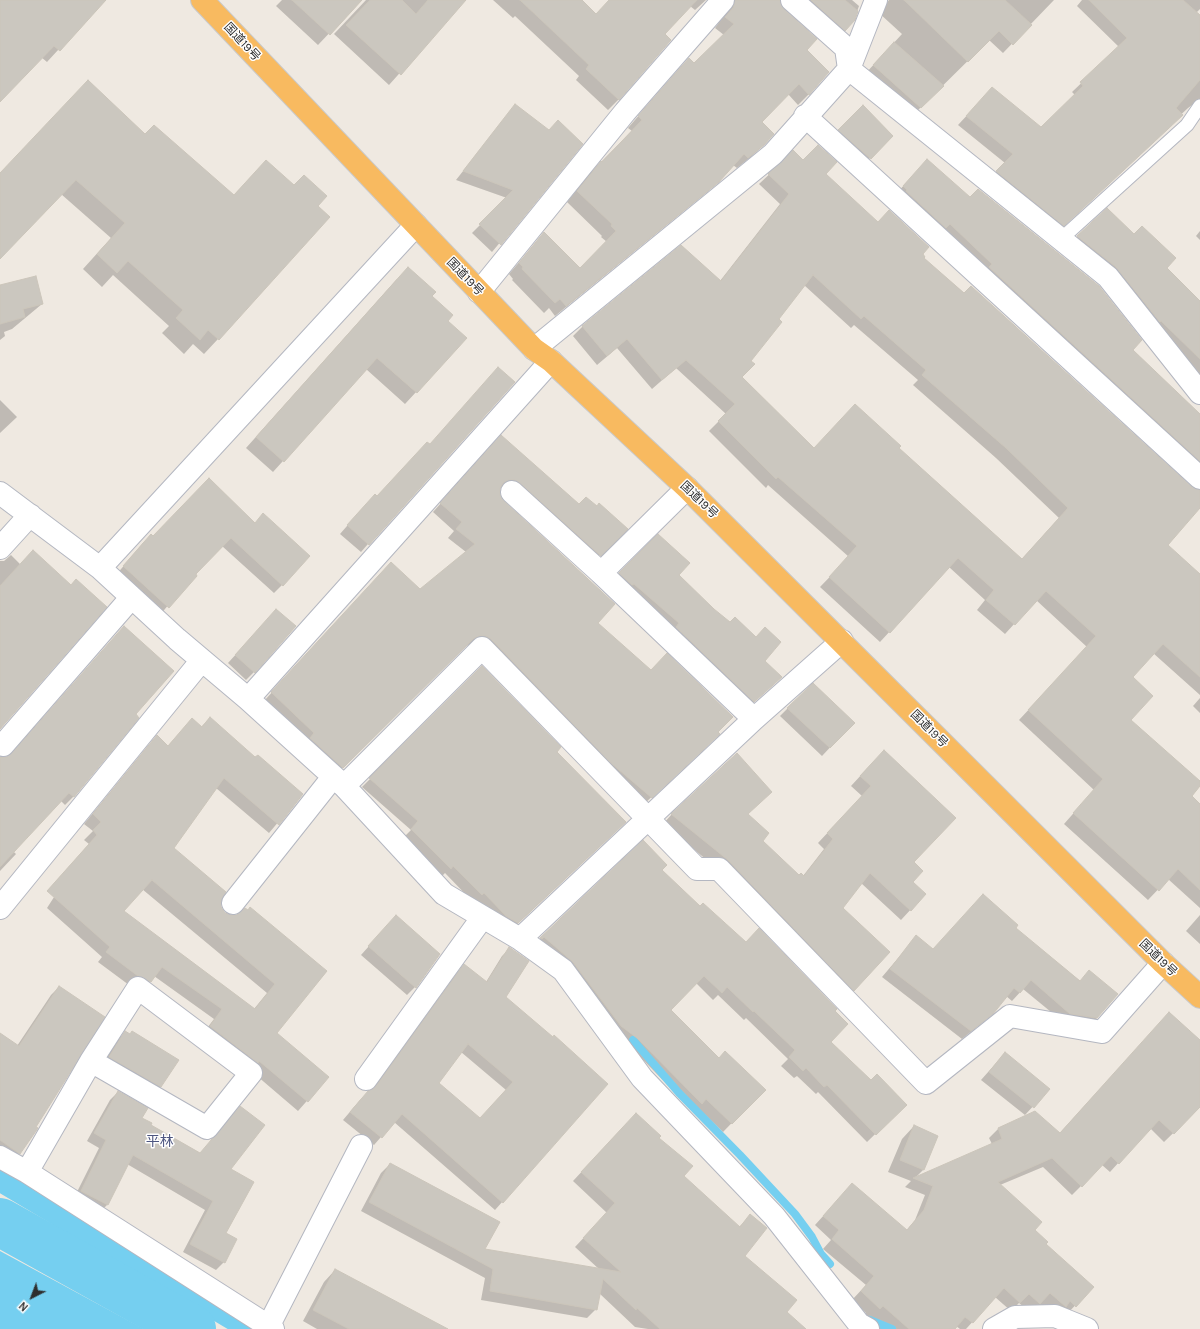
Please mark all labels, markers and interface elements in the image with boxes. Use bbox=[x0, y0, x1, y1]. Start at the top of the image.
street label: 国道19号 bbox=[221, 20, 263, 64]
street label: 国道19号 bbox=[444, 255, 486, 299]
street label: 国道19号 bbox=[677, 479, 721, 521]
street label: 国道19号 bbox=[907, 707, 951, 751]
street label: 国道19号 bbox=[1136, 937, 1180, 979]
district label: 平林 bbox=[146, 1134, 174, 1150]
north arrow bbox=[12, 1277, 52, 1317]
text: N bbox=[16, 1299, 31, 1314]

